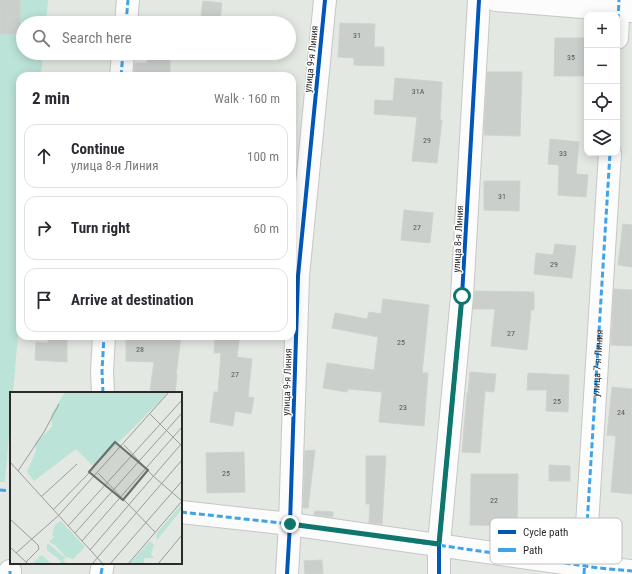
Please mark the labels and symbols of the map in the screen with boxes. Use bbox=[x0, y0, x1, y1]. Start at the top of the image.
street label: улица 9-я Линия bbox=[302, 25, 320, 93]
house number: 31 bbox=[353, 31, 361, 40]
house number: 35 bbox=[567, 53, 575, 62]
house number: 31А bbox=[412, 87, 425, 96]
house number: 29 bbox=[423, 136, 431, 145]
house number: 33 bbox=[559, 149, 567, 158]
house number: 31 bbox=[498, 192, 506, 201]
street label: улица 8-я Линия bbox=[451, 205, 465, 273]
house number: 27 bbox=[413, 223, 421, 232]
house number: 29 bbox=[550, 260, 558, 269]
route start bbox=[453, 287, 471, 305]
house number: 27 bbox=[507, 329, 515, 338]
street label: улица 7-я Линия bbox=[589, 329, 605, 397]
house number: 25 bbox=[397, 338, 405, 347]
house number: 28 bbox=[136, 345, 144, 354]
street label: улица 9-я Линия bbox=[280, 348, 294, 416]
house number: 27 bbox=[231, 370, 239, 379]
inset map bbox=[10, 392, 182, 564]
house number: 25 bbox=[553, 397, 561, 406]
house number: 23 bbox=[399, 403, 407, 412]
house number: 24 bbox=[617, 408, 625, 417]
house number: 25 bbox=[222, 469, 230, 478]
house number: 22 bbox=[490, 496, 498, 505]
route end bbox=[281, 515, 299, 533]
legend bbox=[490, 518, 622, 564]
text: Cycle path bbox=[523, 526, 568, 539]
text: Path bbox=[523, 544, 543, 557]

